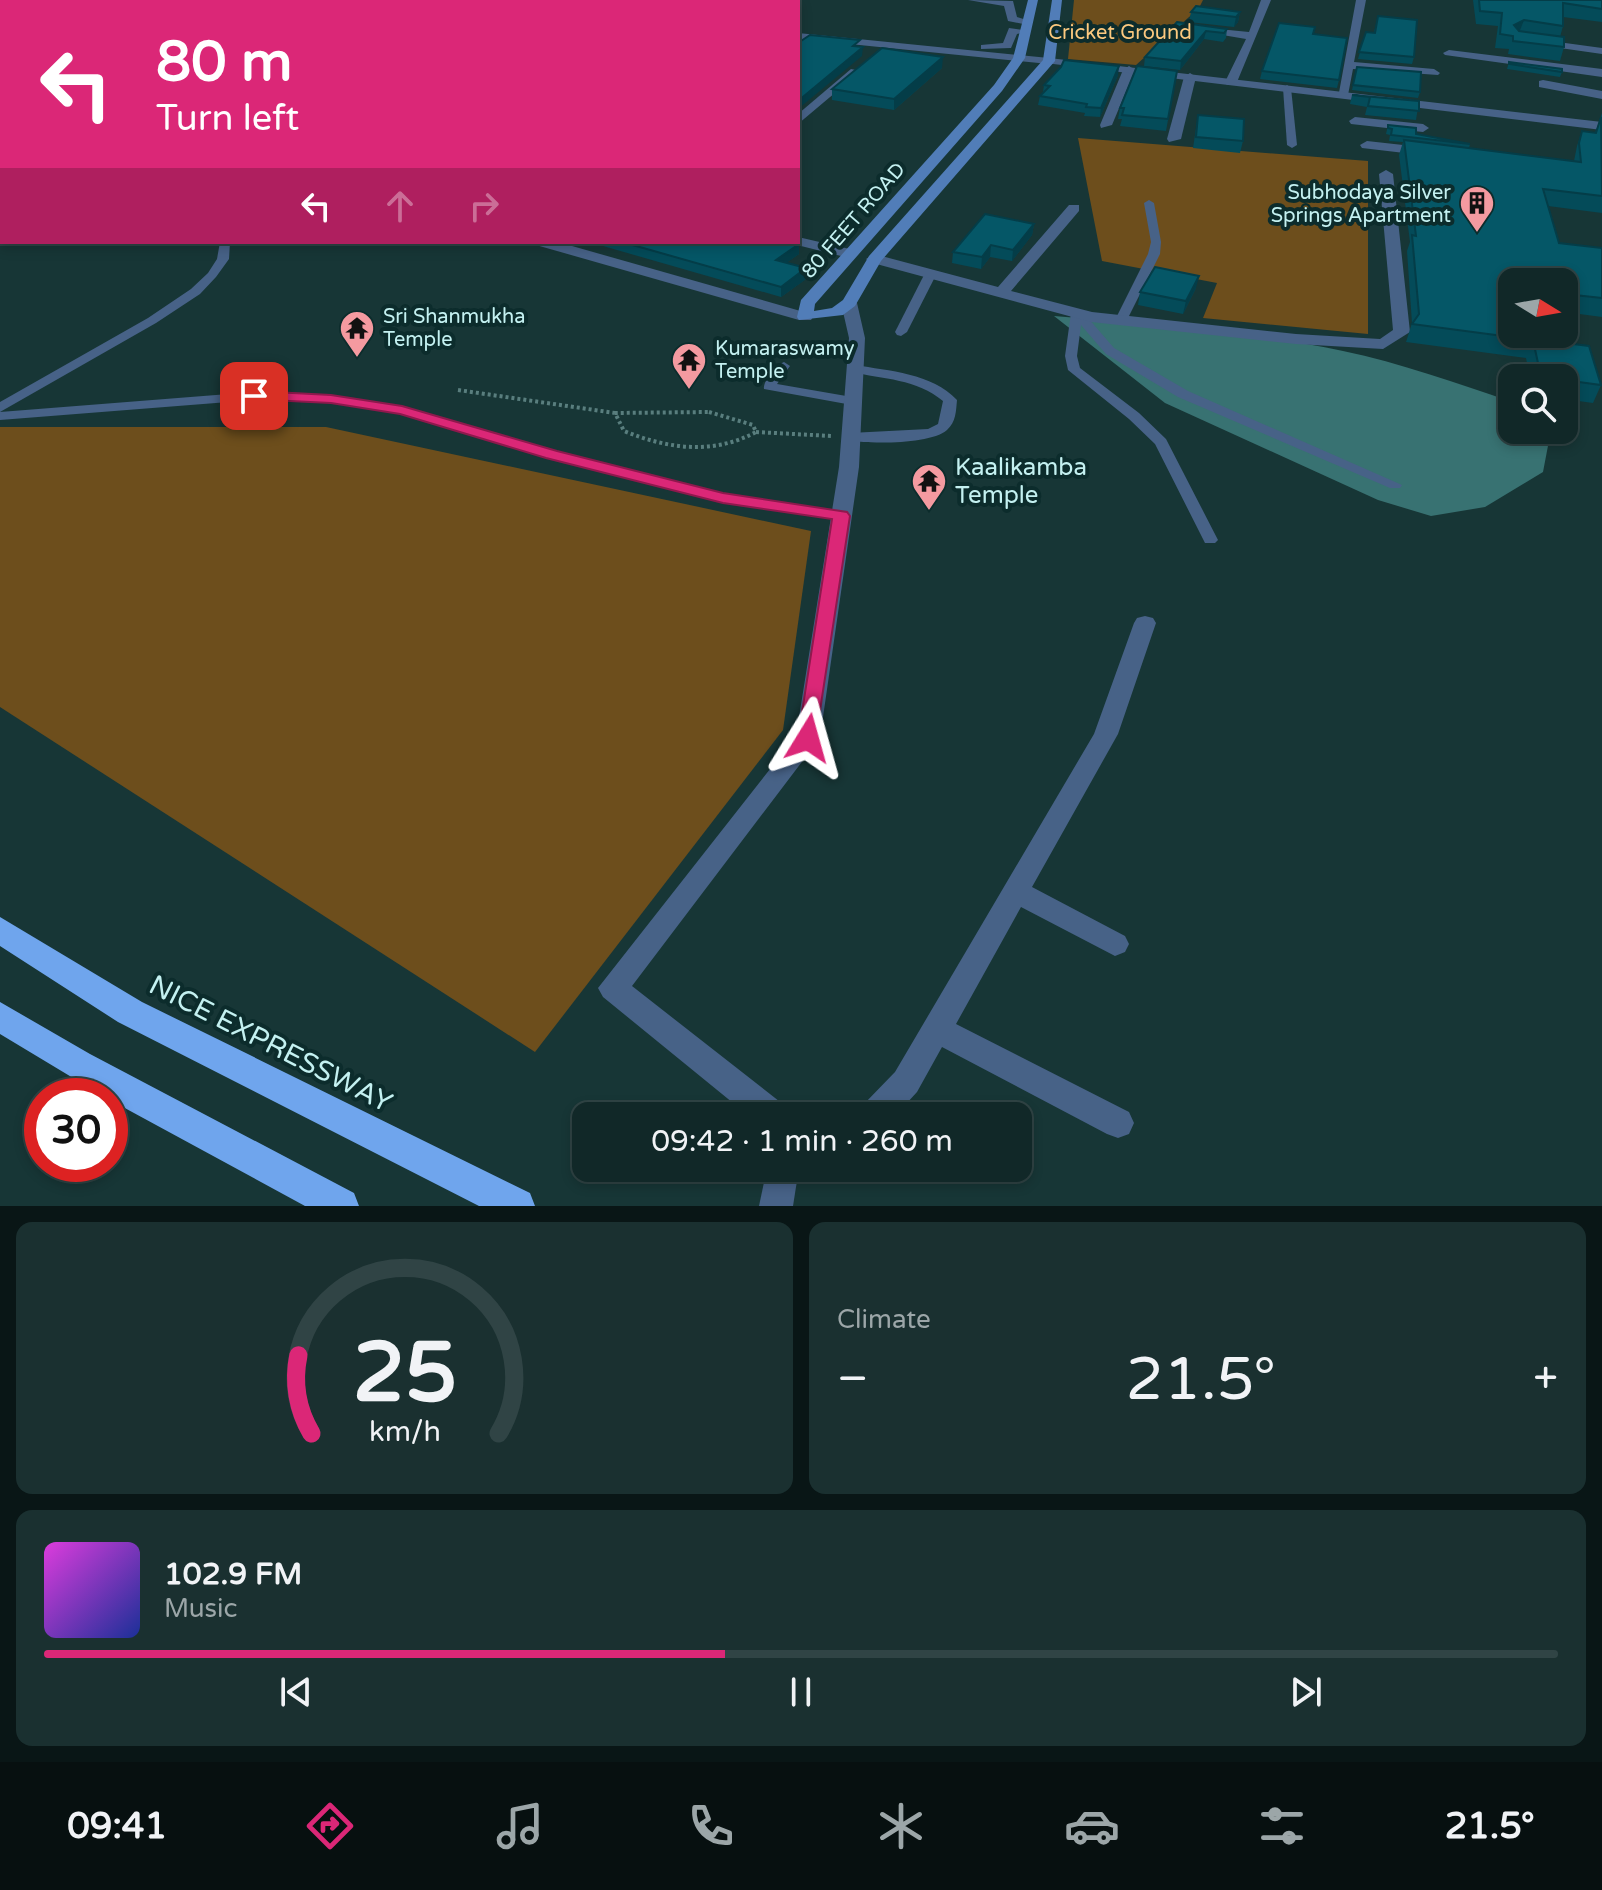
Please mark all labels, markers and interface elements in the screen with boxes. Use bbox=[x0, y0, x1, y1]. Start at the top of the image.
park label: Cricket Ground bbox=[1048, 21, 1192, 45]
text: 80 m bbox=[156, 29, 292, 96]
icon: left bbox=[24, 32, 128, 136]
text: Turn left bbox=[156, 97, 299, 140]
street label: 80 FEET ROAD bbox=[797, 158, 911, 283]
place label: Subhodaya Silver Springs Apartment bbox=[1271, 181, 1451, 228]
icon: left bbox=[294, 184, 338, 228]
icon: ahead bbox=[378, 184, 422, 228]
icon: right bbox=[462, 184, 506, 228]
building icon: Subhodaya Silver Springs Apartment bbox=[1458, 184, 1496, 234]
north arrow bbox=[1498, 268, 1578, 348]
map controls bbox=[1498, 268, 1578, 444]
place label: Sri Shanmukha Temple bbox=[383, 305, 526, 352]
temple icon: Sri Shanmukha Temple bbox=[338, 309, 376, 359]
place label: Kumaraswamy Temple bbox=[715, 337, 855, 384]
temple icon: Kumaraswamy Temple bbox=[670, 341, 708, 391]
pin bbox=[220, 362, 288, 430]
button: search bbox=[1498, 364, 1578, 444]
icon: arrive bbox=[232, 374, 276, 418]
place label: Kaalikamba Temple bbox=[955, 453, 1087, 510]
temple icon: Kaalikamba Temple bbox=[910, 462, 948, 512]
position arrow bbox=[766, 696, 850, 780]
street label: NICE EXPRESSWAY bbox=[143, 968, 398, 1120]
speed limit sign: 30 bbox=[24, 1078, 128, 1182]
text: 09:42 · 1 min · 260 m bbox=[651, 1123, 953, 1160]
text: Climate bbox=[837, 1304, 931, 1335]
text: 25 bbox=[352, 1324, 457, 1424]
text: 21.5° bbox=[1126, 1344, 1276, 1416]
text: − bbox=[837, 1353, 868, 1406]
text: + bbox=[1533, 1353, 1558, 1406]
text: km/h bbox=[369, 1415, 440, 1449]
text: 102.9 FM bbox=[164, 1556, 302, 1593]
text: Music bbox=[164, 1593, 237, 1624]
icon: previous bbox=[274, 1670, 318, 1714]
icon: pause bbox=[779, 1670, 823, 1714]
icon: next bbox=[1284, 1670, 1328, 1714]
icon: directions bbox=[302, 1798, 358, 1854]
icon: music bbox=[492, 1798, 548, 1854]
icon: phone bbox=[683, 1798, 739, 1854]
icon: climate bbox=[873, 1798, 929, 1854]
icon: car bbox=[1064, 1798, 1120, 1854]
icon: filters bbox=[1254, 1798, 1310, 1854]
text: 09:41 bbox=[67, 1805, 167, 1848]
text: 21.5° bbox=[1445, 1805, 1535, 1848]

